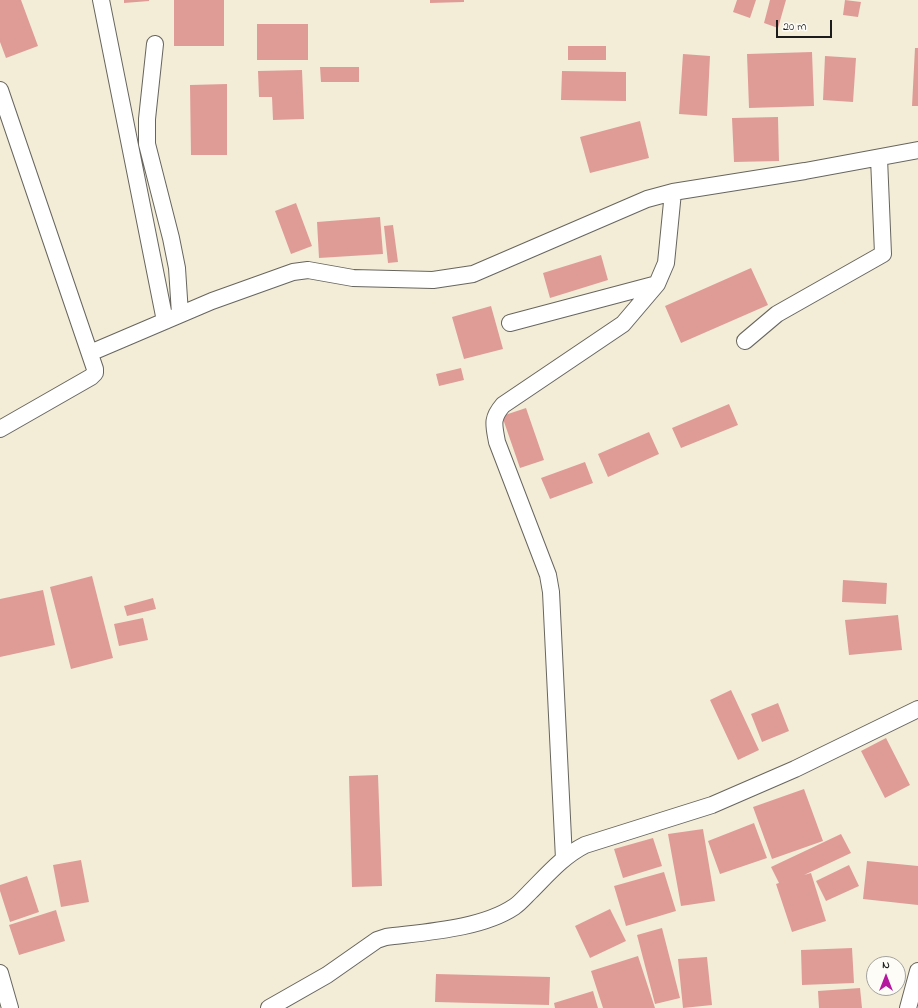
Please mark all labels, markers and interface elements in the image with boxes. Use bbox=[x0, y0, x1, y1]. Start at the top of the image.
scale bar bbox=[778, 12, 834, 38]
text: 20 m bbox=[783, 18, 806, 36]
north arrow bbox=[866, 956, 906, 996]
text: N bbox=[882, 957, 890, 973]

